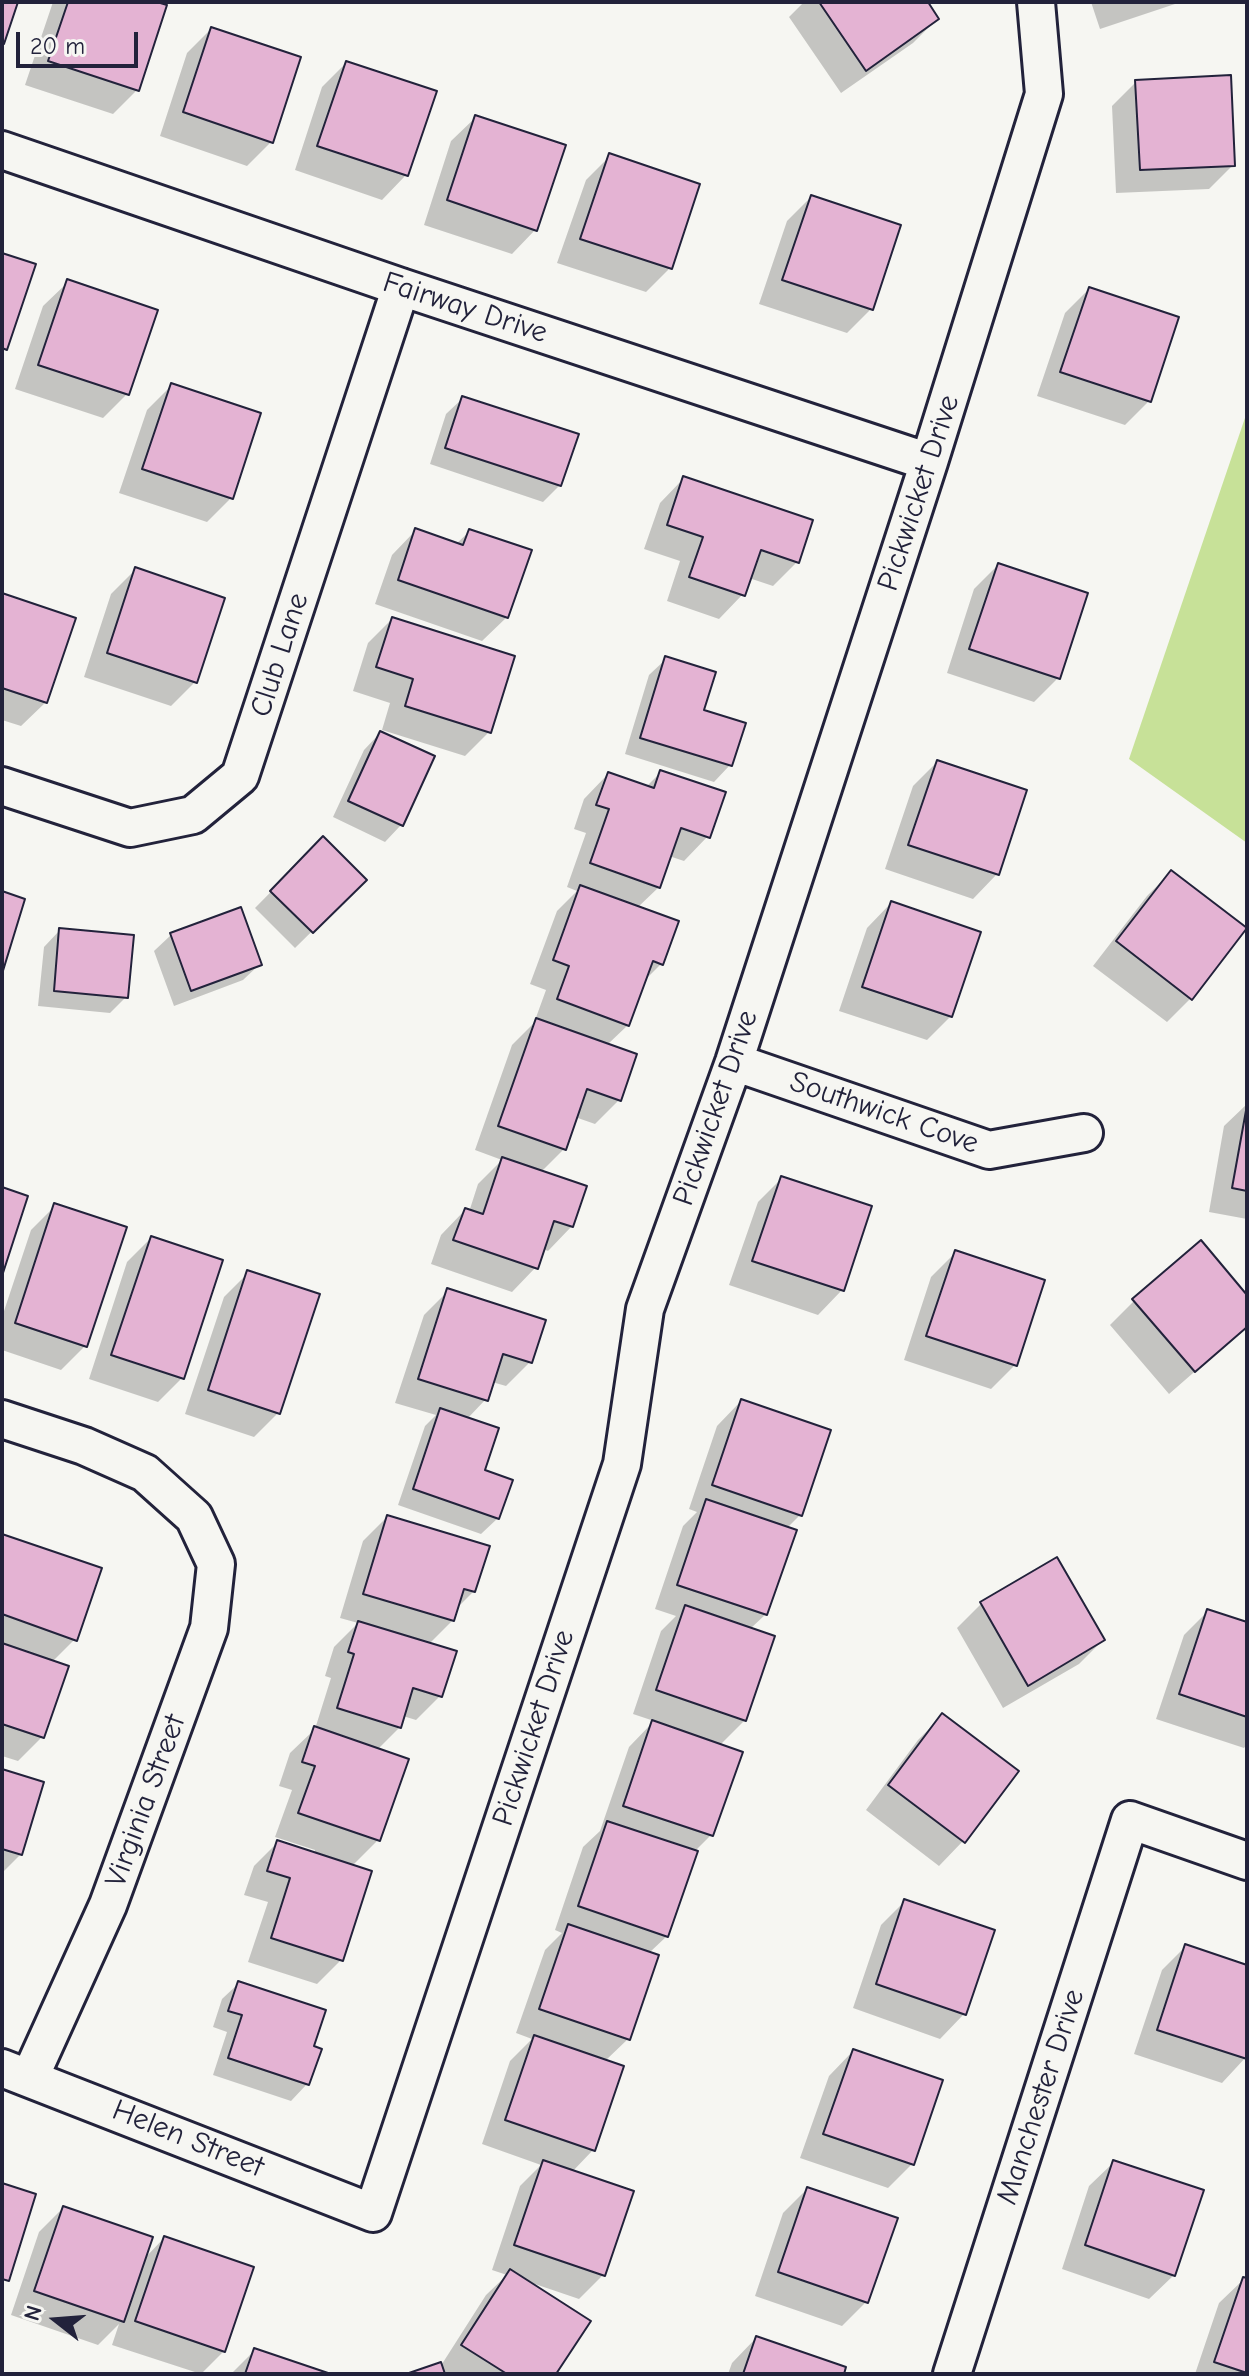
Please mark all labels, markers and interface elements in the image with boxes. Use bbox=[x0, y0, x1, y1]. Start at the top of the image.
scale bar bbox=[20, 16, 142, 66]
text: 20 m bbox=[30, 32, 85, 60]
street label: Fairway Drive bbox=[378, 265, 552, 351]
street label: Pickwicket Drive bbox=[870, 390, 968, 596]
street label: Club Lane bbox=[243, 589, 317, 721]
street label: Pickwicket Drive bbox=[666, 1006, 766, 1210]
street label: Southwick Cove bbox=[785, 1064, 983, 1162]
street label: Pickwicket Drive bbox=[485, 1625, 583, 1831]
street label: Virginia Street bbox=[98, 1710, 194, 1892]
street label: Manchester Drive bbox=[989, 1985, 1093, 2209]
street label: Helen Street bbox=[107, 2092, 269, 2186]
north arrow bbox=[16, 2280, 96, 2360]
text: N bbox=[19, 2302, 48, 2324]

